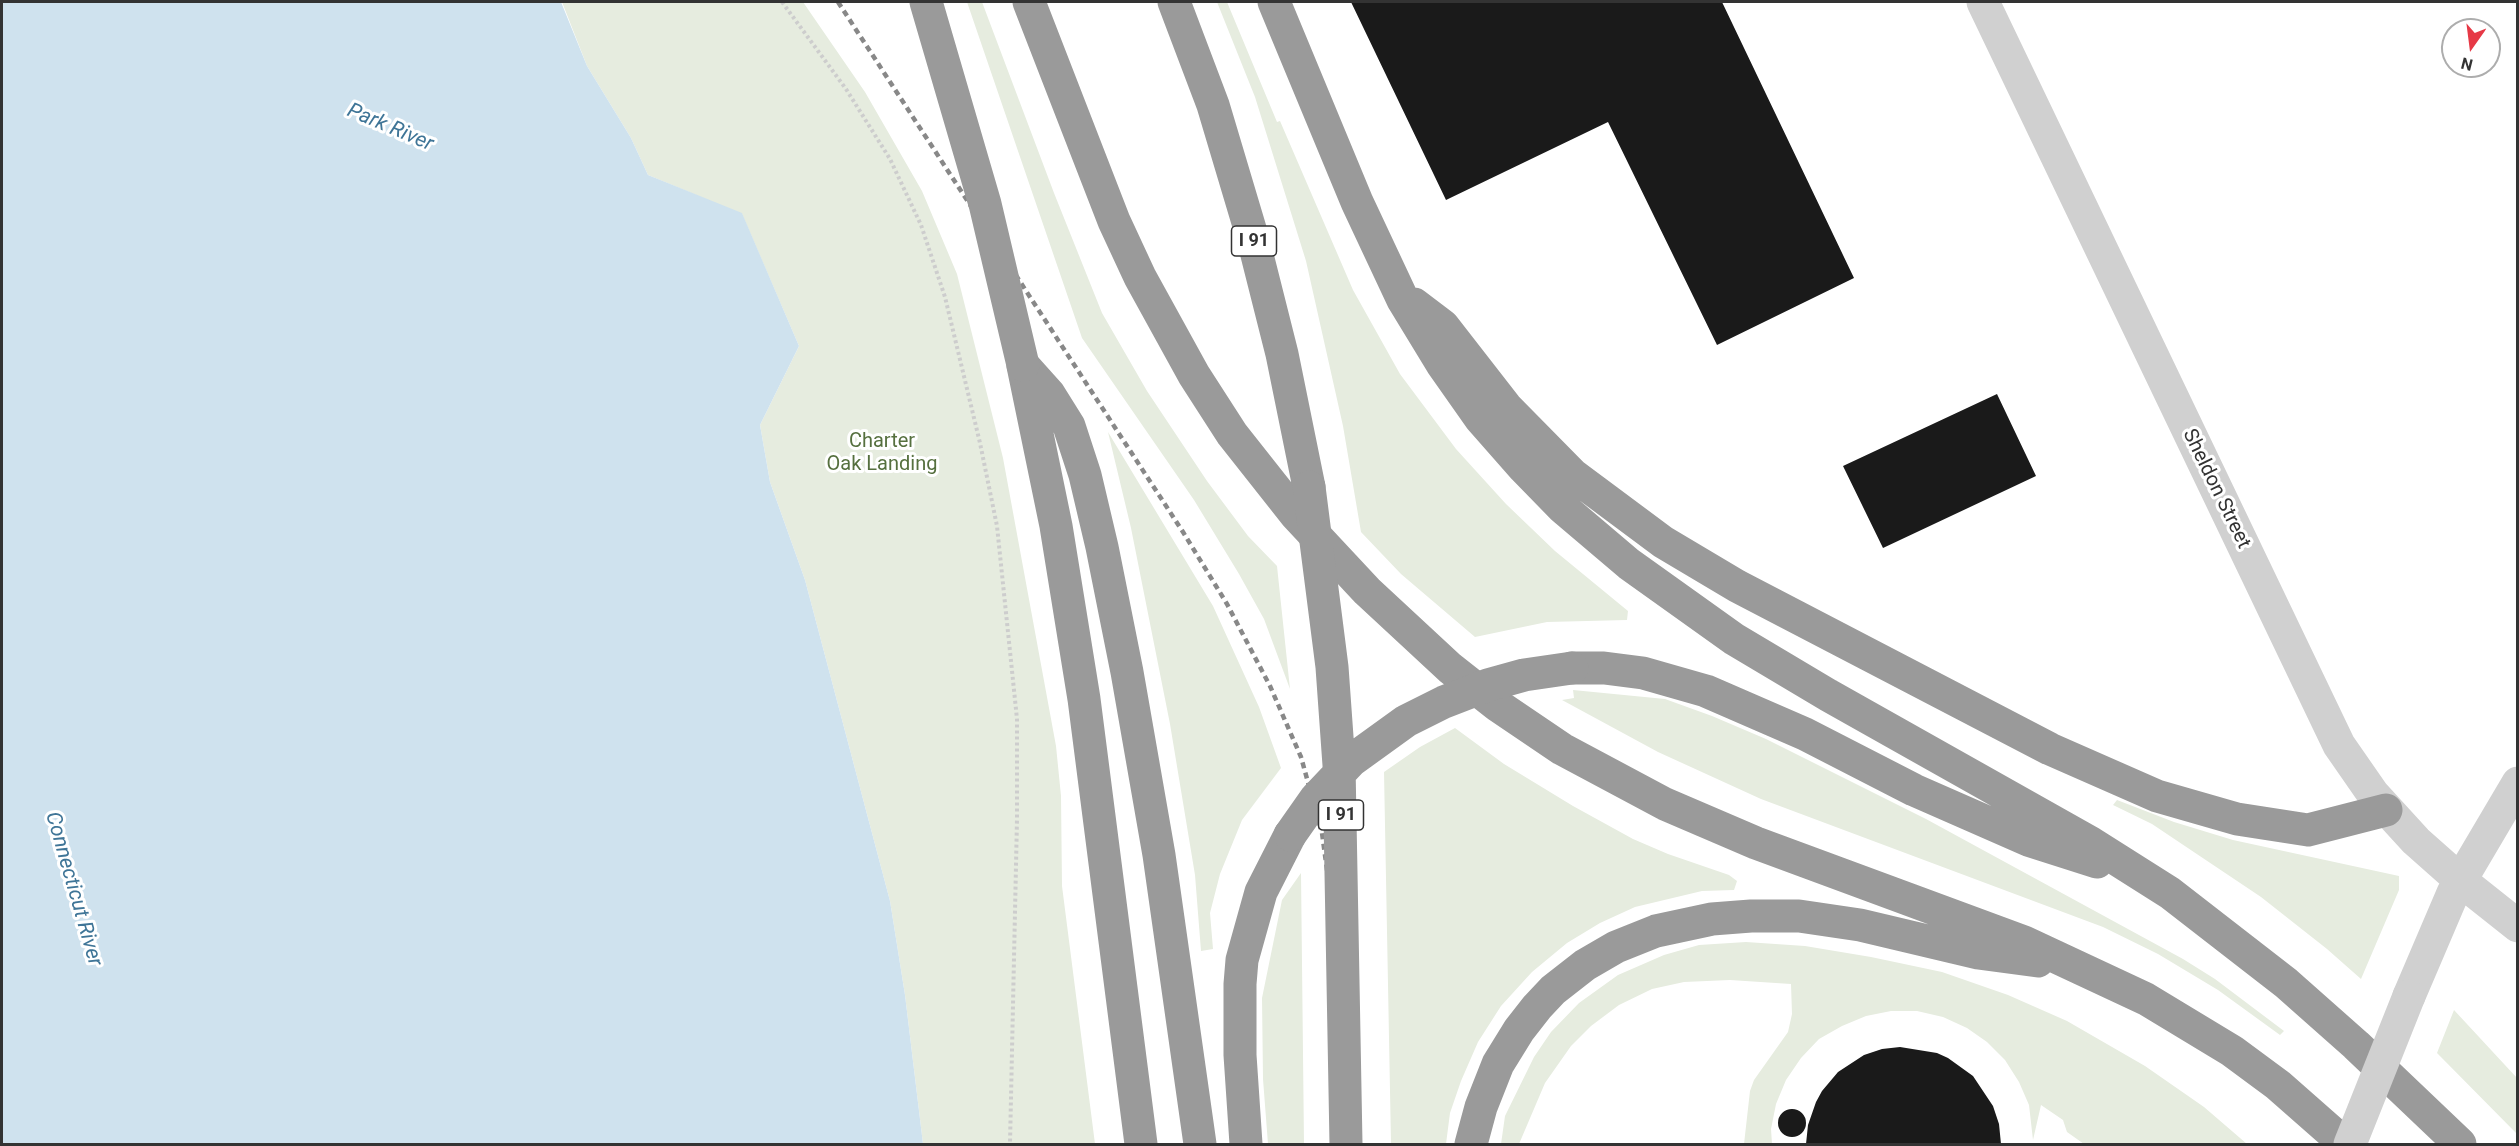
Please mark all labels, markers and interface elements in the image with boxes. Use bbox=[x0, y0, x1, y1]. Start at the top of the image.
north arrow bbox=[2441, 18, 2501, 78]
text: N bbox=[2459, 53, 2475, 75]
water label: Park River bbox=[343, 99, 437, 157]
road number: I 91 bbox=[1232, 226, 1276, 256]
street label: Sheldon Street bbox=[2177, 425, 2255, 553]
park label: Charter Oak Landing bbox=[827, 430, 937, 477]
road number: I 91 bbox=[1318, 800, 1364, 830]
water label: Connecticut River bbox=[39, 809, 107, 969]

